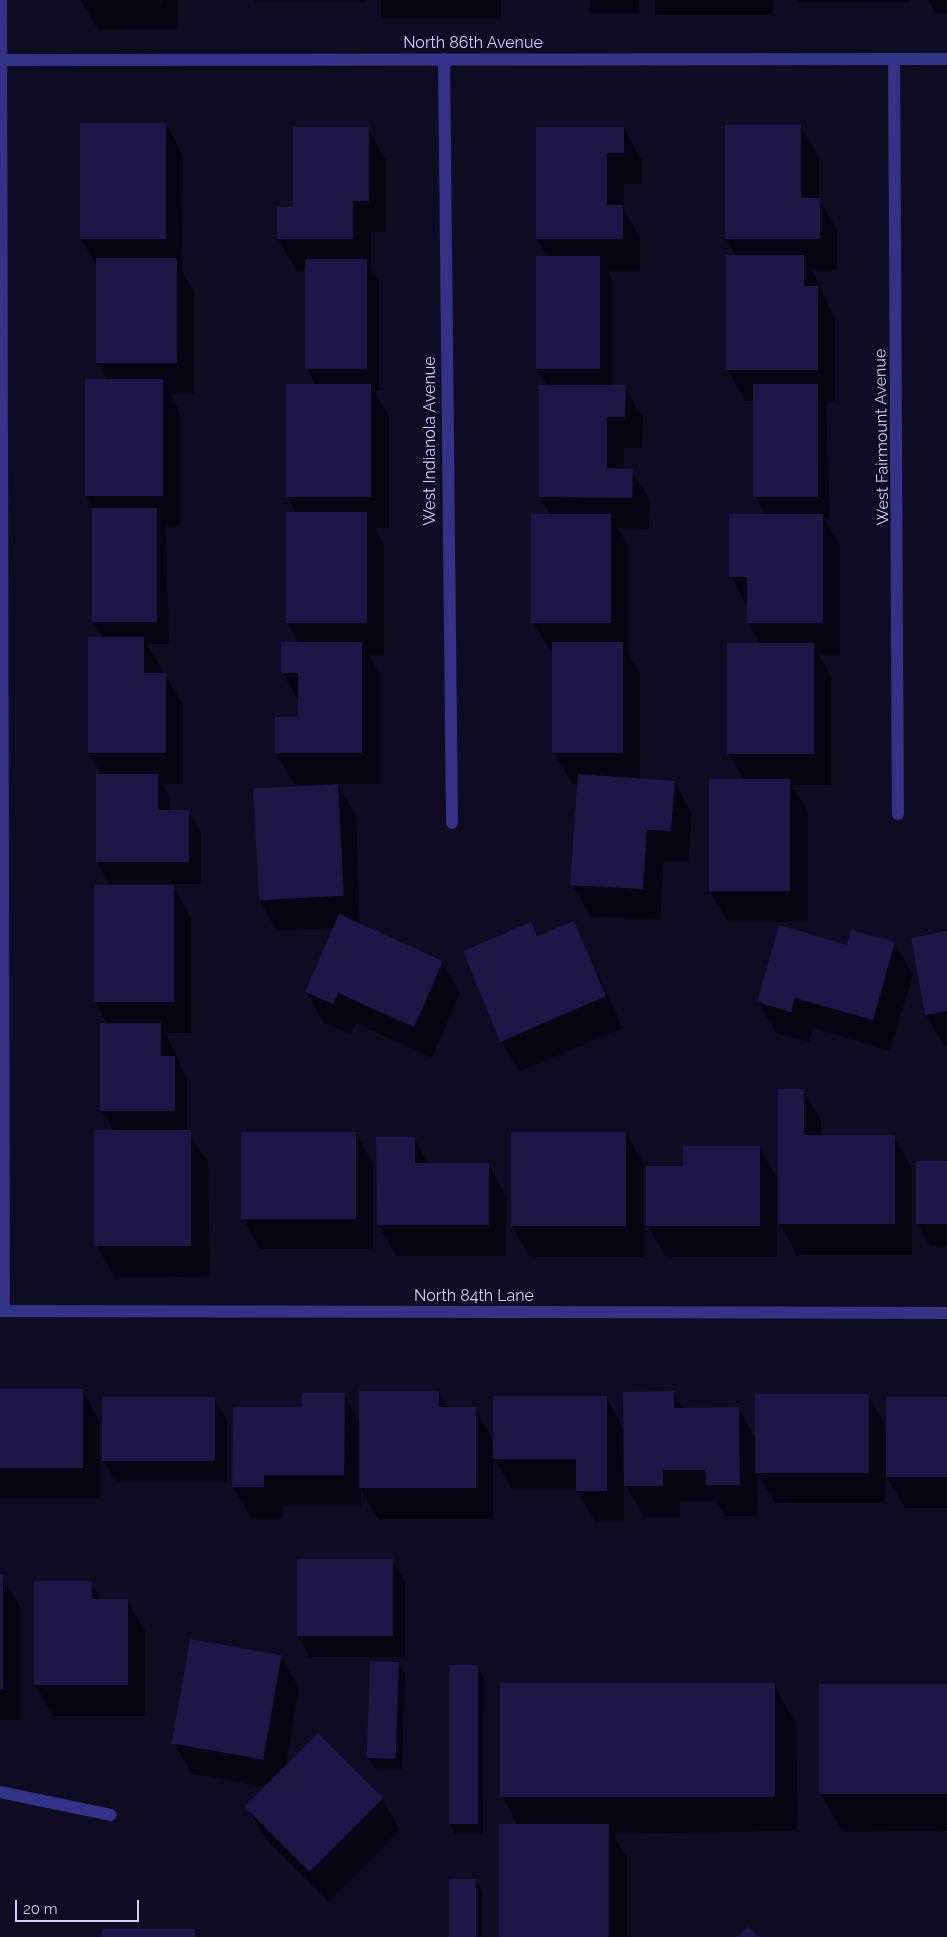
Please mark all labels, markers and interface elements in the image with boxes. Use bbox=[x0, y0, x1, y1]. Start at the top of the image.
street label: North 86th Avenue bbox=[403, 33, 543, 53]
street label: West Fairmount Avenue bbox=[871, 348, 893, 526]
street label: West Indianola Avenue bbox=[420, 356, 440, 526]
street label: North 84th Lane bbox=[414, 1286, 534, 1306]
scale bar bbox=[18, 1890, 141, 1922]
text: 20 m bbox=[23, 1900, 58, 1918]

